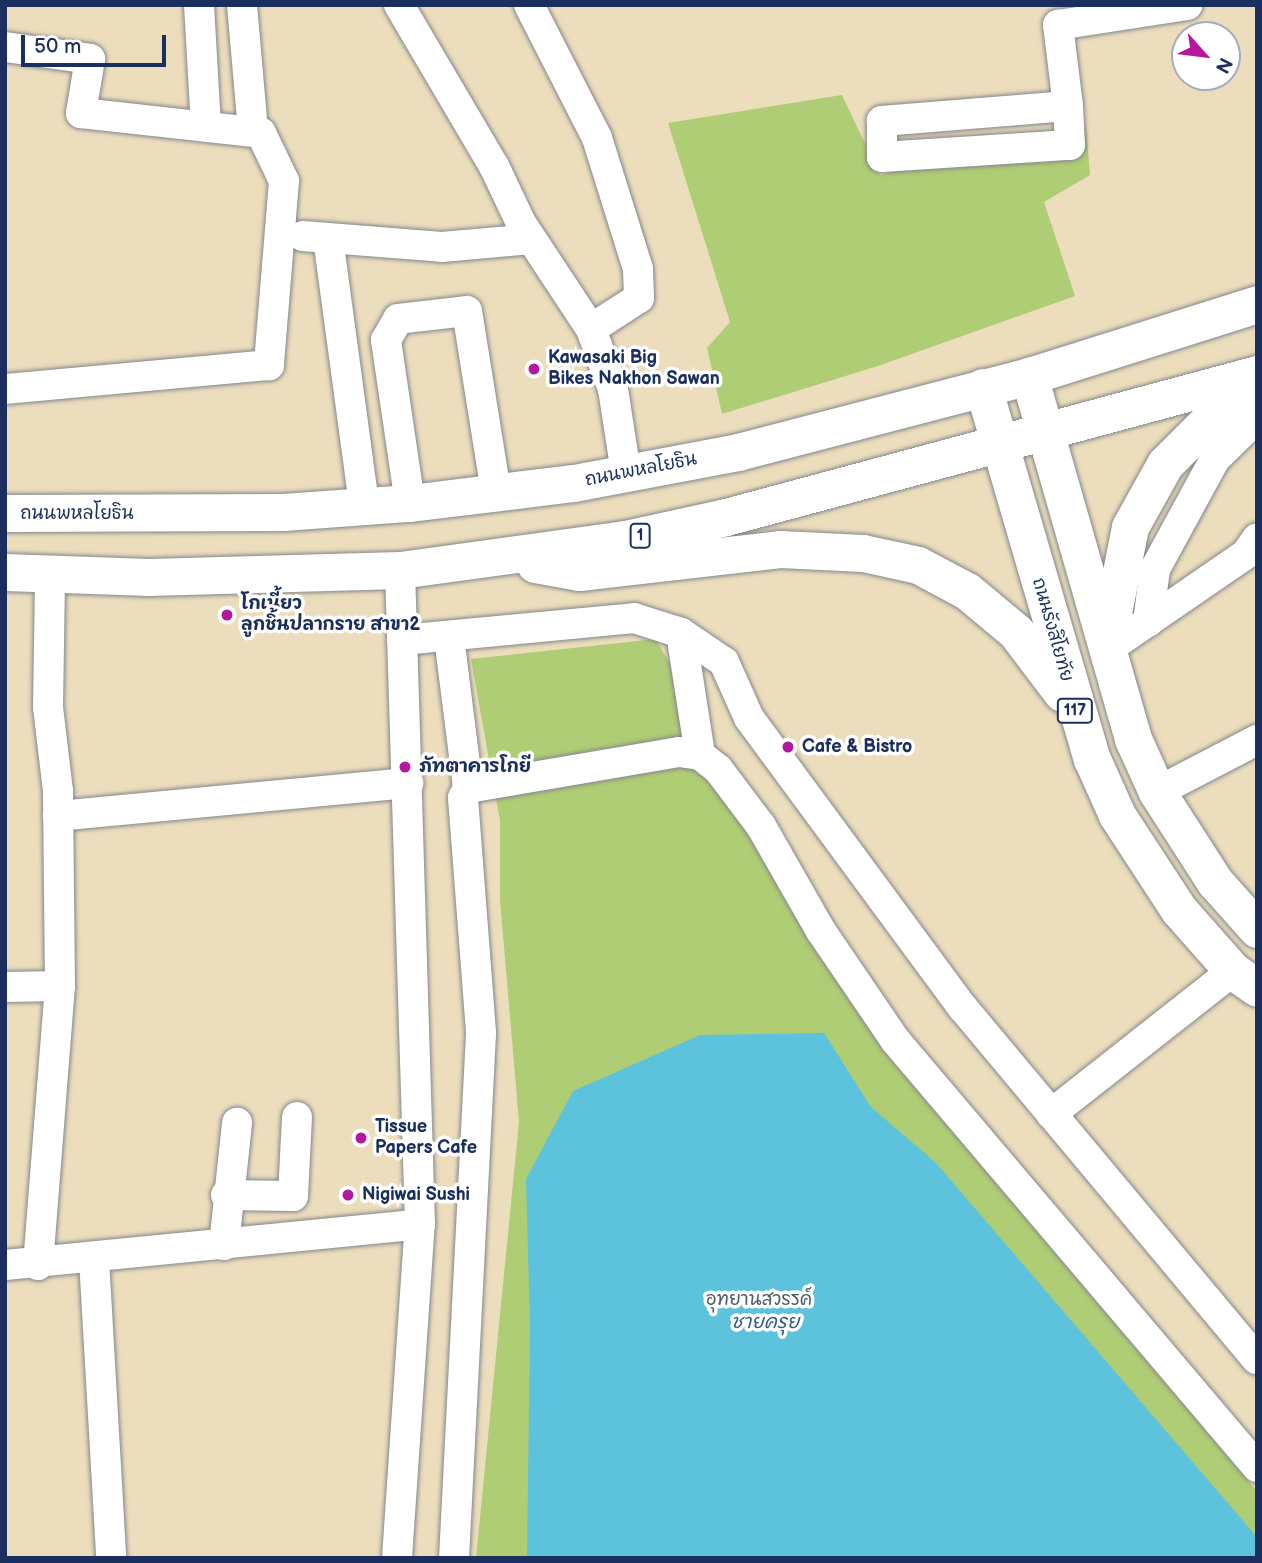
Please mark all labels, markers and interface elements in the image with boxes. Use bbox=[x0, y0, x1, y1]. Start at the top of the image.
scale bar bbox=[24, 21, 170, 65]
north arrow bbox=[1171, 21, 1241, 91]
text: 50 m bbox=[34, 34, 81, 59]
text: N bbox=[1210, 53, 1237, 77]
place label: Kawasaki Big Bikes Nakhon Sawan bbox=[548, 348, 720, 390]
marker: Kawasaki Big Bikes Nakhon Sawan bbox=[526, 361, 542, 377]
street label: ถนนพหลโยธิน bbox=[583, 449, 699, 491]
street label: ถนนพหลโยธิน bbox=[20, 503, 134, 525]
road number: 1 bbox=[630, 524, 650, 548]
street label: ถนนรังสิโยทัย bbox=[1027, 575, 1077, 685]
place label: โกเนี้ยว ลูกชิ้นปลากราย สาขา2 bbox=[241, 594, 420, 636]
marker: โกเนี้ยว ลูกชิ้นปลากราย สาขา2 bbox=[219, 607, 235, 623]
road number: 117 bbox=[1056, 698, 1094, 724]
place label: Cafe & Bistro bbox=[802, 736, 912, 758]
marker: Cafe & Bistro bbox=[780, 739, 796, 755]
place label: ภัทตาคารโกยี bbox=[419, 756, 531, 778]
marker: ภัทตาคารโกยี bbox=[397, 759, 413, 775]
place label: Tissue Papers Cafe bbox=[375, 1117, 477, 1160]
marker: Tissue Papers Cafe bbox=[353, 1130, 369, 1146]
place label: Nigiwai Sushi bbox=[362, 1184, 470, 1206]
marker: Nigiwai Sushi bbox=[340, 1187, 356, 1203]
park label: อุทยานสวรรค์ bbox=[706, 1289, 812, 1311]
water label: ชายครุย bbox=[731, 1312, 799, 1334]

